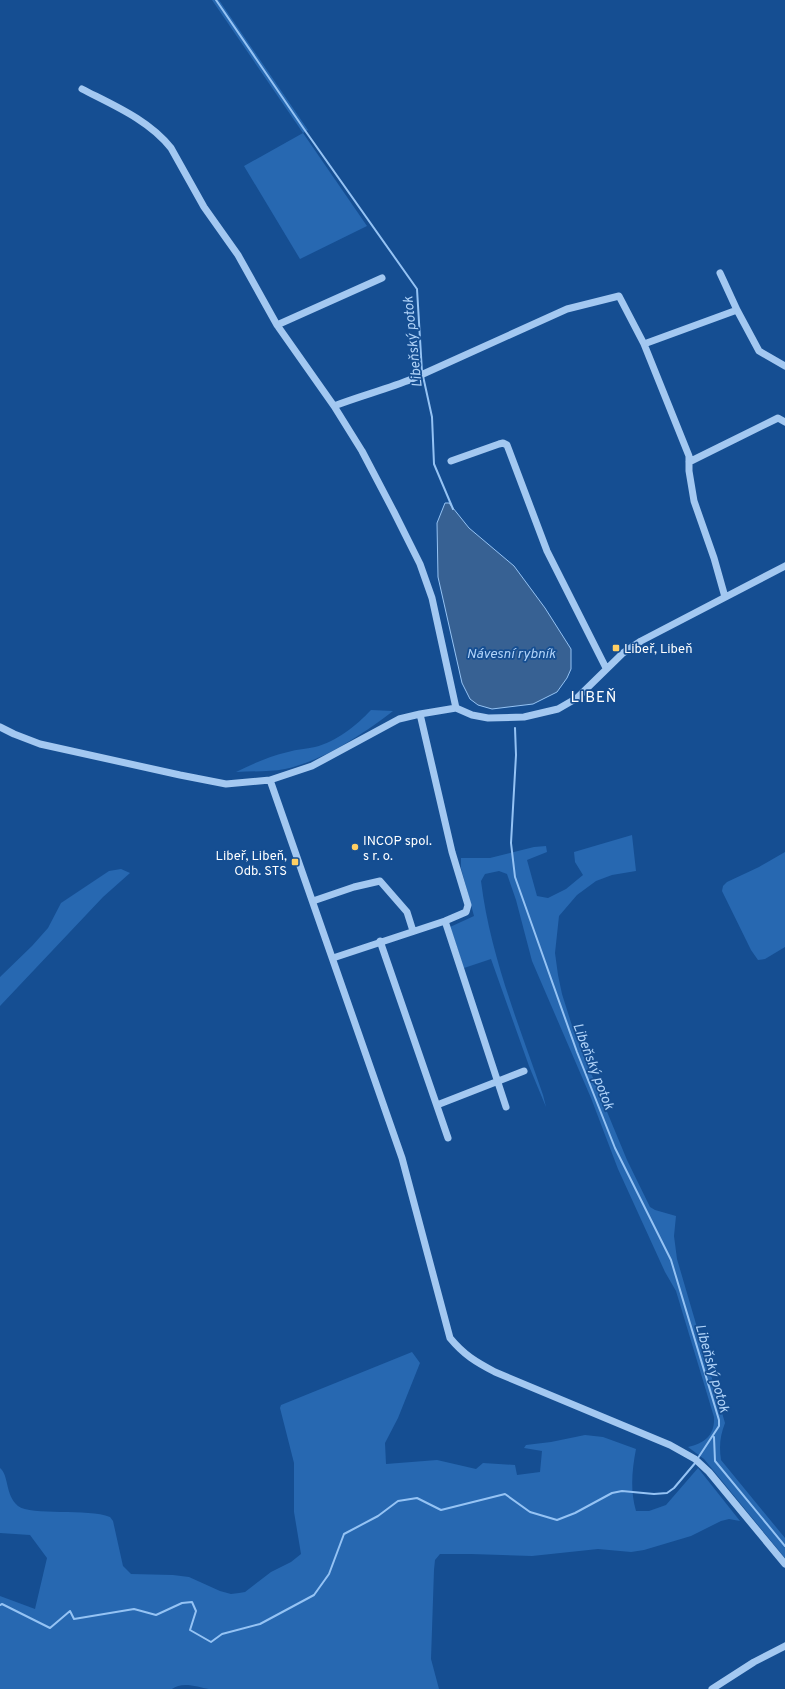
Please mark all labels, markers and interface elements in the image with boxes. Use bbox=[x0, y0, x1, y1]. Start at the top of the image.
water label: Libeňský potok bbox=[400, 295, 427, 388]
place label: Libeř, Libeň bbox=[624, 642, 692, 658]
marker: Libeř, Libeň bbox=[611, 643, 621, 653]
water label: Návesní rybník bbox=[466, 646, 556, 663]
district label: LIBEŇ bbox=[571, 688, 617, 708]
place label: INCOP spol. s r. o. bbox=[363, 834, 432, 865]
marker: INCOP spol. s r. o. bbox=[350, 842, 360, 852]
place label: Libeř, Libeň, Odb. STS bbox=[216, 849, 287, 880]
marker: Libeř, Libeň, Odb. STS bbox=[290, 857, 300, 867]
water label: Libeňský potok bbox=[568, 1021, 617, 1113]
water label: Libeňský potok bbox=[691, 1322, 733, 1416]

